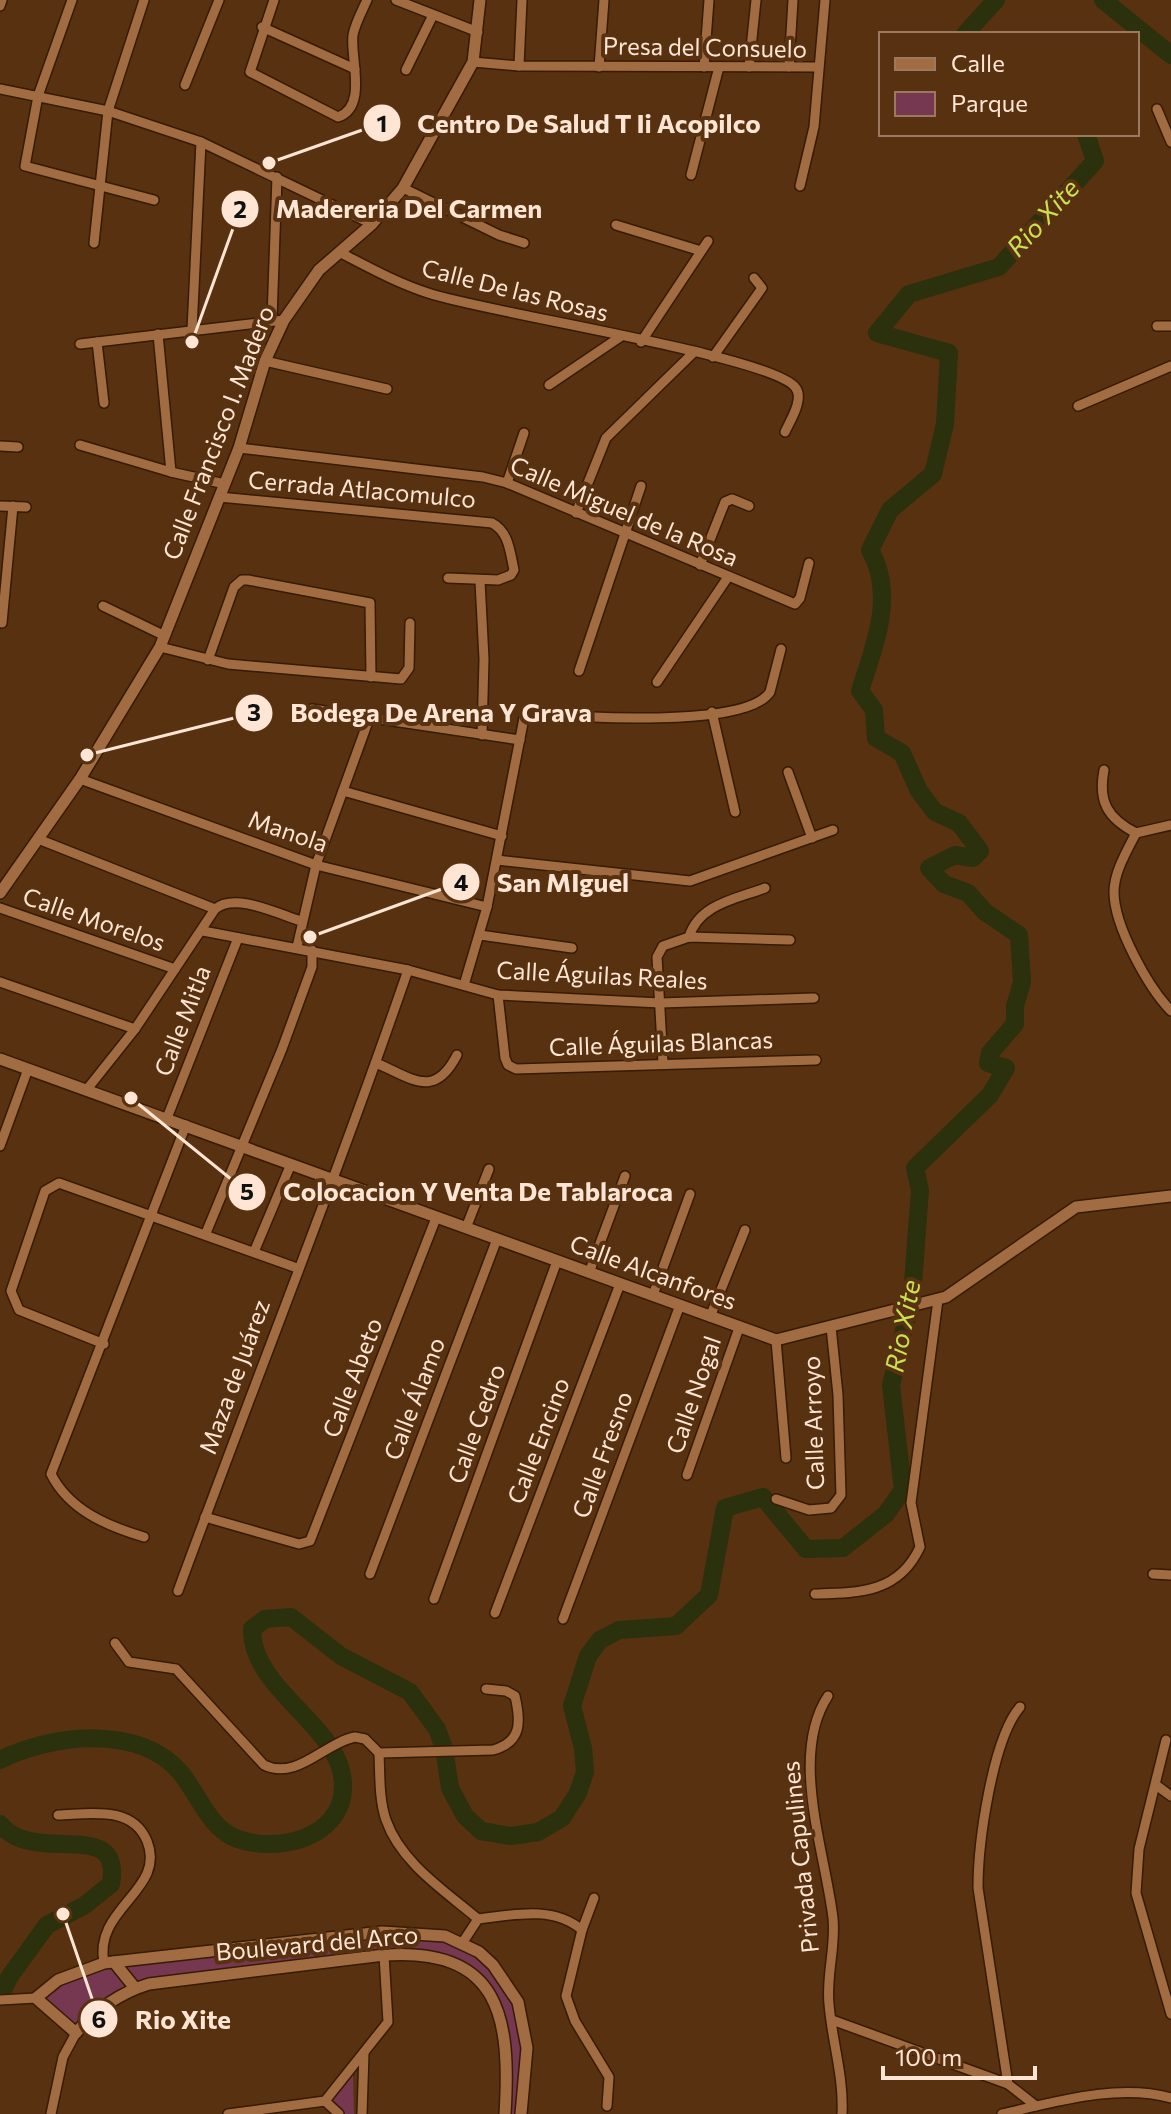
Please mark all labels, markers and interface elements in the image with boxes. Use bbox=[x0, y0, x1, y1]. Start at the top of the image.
street label: Presa del Consuelo bbox=[603, 30, 807, 63]
legend bbox=[879, 32, 1139, 136]
text: Calle bbox=[951, 48, 1005, 77]
text: Parque bbox=[951, 88, 1028, 117]
callout: Centro De Salud T Ii Acopilco bbox=[362, 98, 777, 148]
text: Centro De Salud T Ii Acopilco bbox=[417, 107, 761, 138]
text: 1 bbox=[377, 108, 387, 137]
water label: Rio Xite bbox=[999, 172, 1085, 262]
callout: Madereria Del Carmen bbox=[220, 184, 558, 234]
text: Madereria Del Carmen bbox=[276, 192, 542, 223]
text: 2 bbox=[233, 194, 247, 223]
street label: Calle De las Rosas bbox=[419, 252, 612, 327]
street label: Calle Francisco I. Madero bbox=[156, 301, 279, 563]
street label: Calle Miguel de la Rosa bbox=[506, 449, 743, 572]
street label: Cerrada Atlacomulco bbox=[247, 464, 477, 513]
callout: Bodega De Arena Y Grava bbox=[234, 688, 608, 738]
text: Bodega De Arena Y Grava bbox=[290, 696, 592, 727]
text: 3 bbox=[247, 697, 261, 726]
street label: Manola bbox=[245, 804, 332, 858]
callout: San MIguel bbox=[441, 857, 646, 907]
text: San MIguel bbox=[497, 866, 629, 897]
text: 4 bbox=[454, 867, 469, 896]
street label: Calle Morelos bbox=[19, 881, 169, 956]
street label: Calle Águilas Reales bbox=[496, 954, 708, 995]
street label: Calle Mitla bbox=[147, 961, 216, 1080]
street label: Calle Águilas Blancas bbox=[548, 1024, 774, 1061]
callout: Colocacion Y Venta De Tablaroca bbox=[227, 1167, 689, 1217]
text: Colocacion Y Venta De Tablaroca bbox=[283, 1175, 673, 1206]
text: 5 bbox=[240, 1176, 254, 1205]
street label: Calle Alcanfores bbox=[566, 1228, 741, 1315]
water label: Rio Xite bbox=[877, 1277, 926, 1374]
street label: Maza de Juárez bbox=[192, 1295, 275, 1458]
street label: Calle Abeto bbox=[316, 1314, 388, 1441]
street label: Calle Nogal bbox=[659, 1332, 726, 1457]
street label: Calle Álamo bbox=[377, 1333, 450, 1464]
street label: Calle Arroyo bbox=[796, 1356, 829, 1491]
street label: Calle Cedro bbox=[441, 1360, 511, 1487]
street label: Calle Encino bbox=[500, 1373, 575, 1508]
street label: Calle Fresno bbox=[565, 1387, 638, 1522]
street label: Privada Capulines bbox=[775, 1760, 824, 1954]
street label: Boulevard del Arco bbox=[214, 1919, 419, 1966]
callout: Rio Xite bbox=[79, 1994, 247, 2044]
text: Rio Xite bbox=[135, 2003, 231, 2034]
text: 6 bbox=[92, 2004, 106, 2033]
scale bar bbox=[883, 2030, 1035, 2080]
text: 100 m bbox=[895, 2042, 962, 2071]

